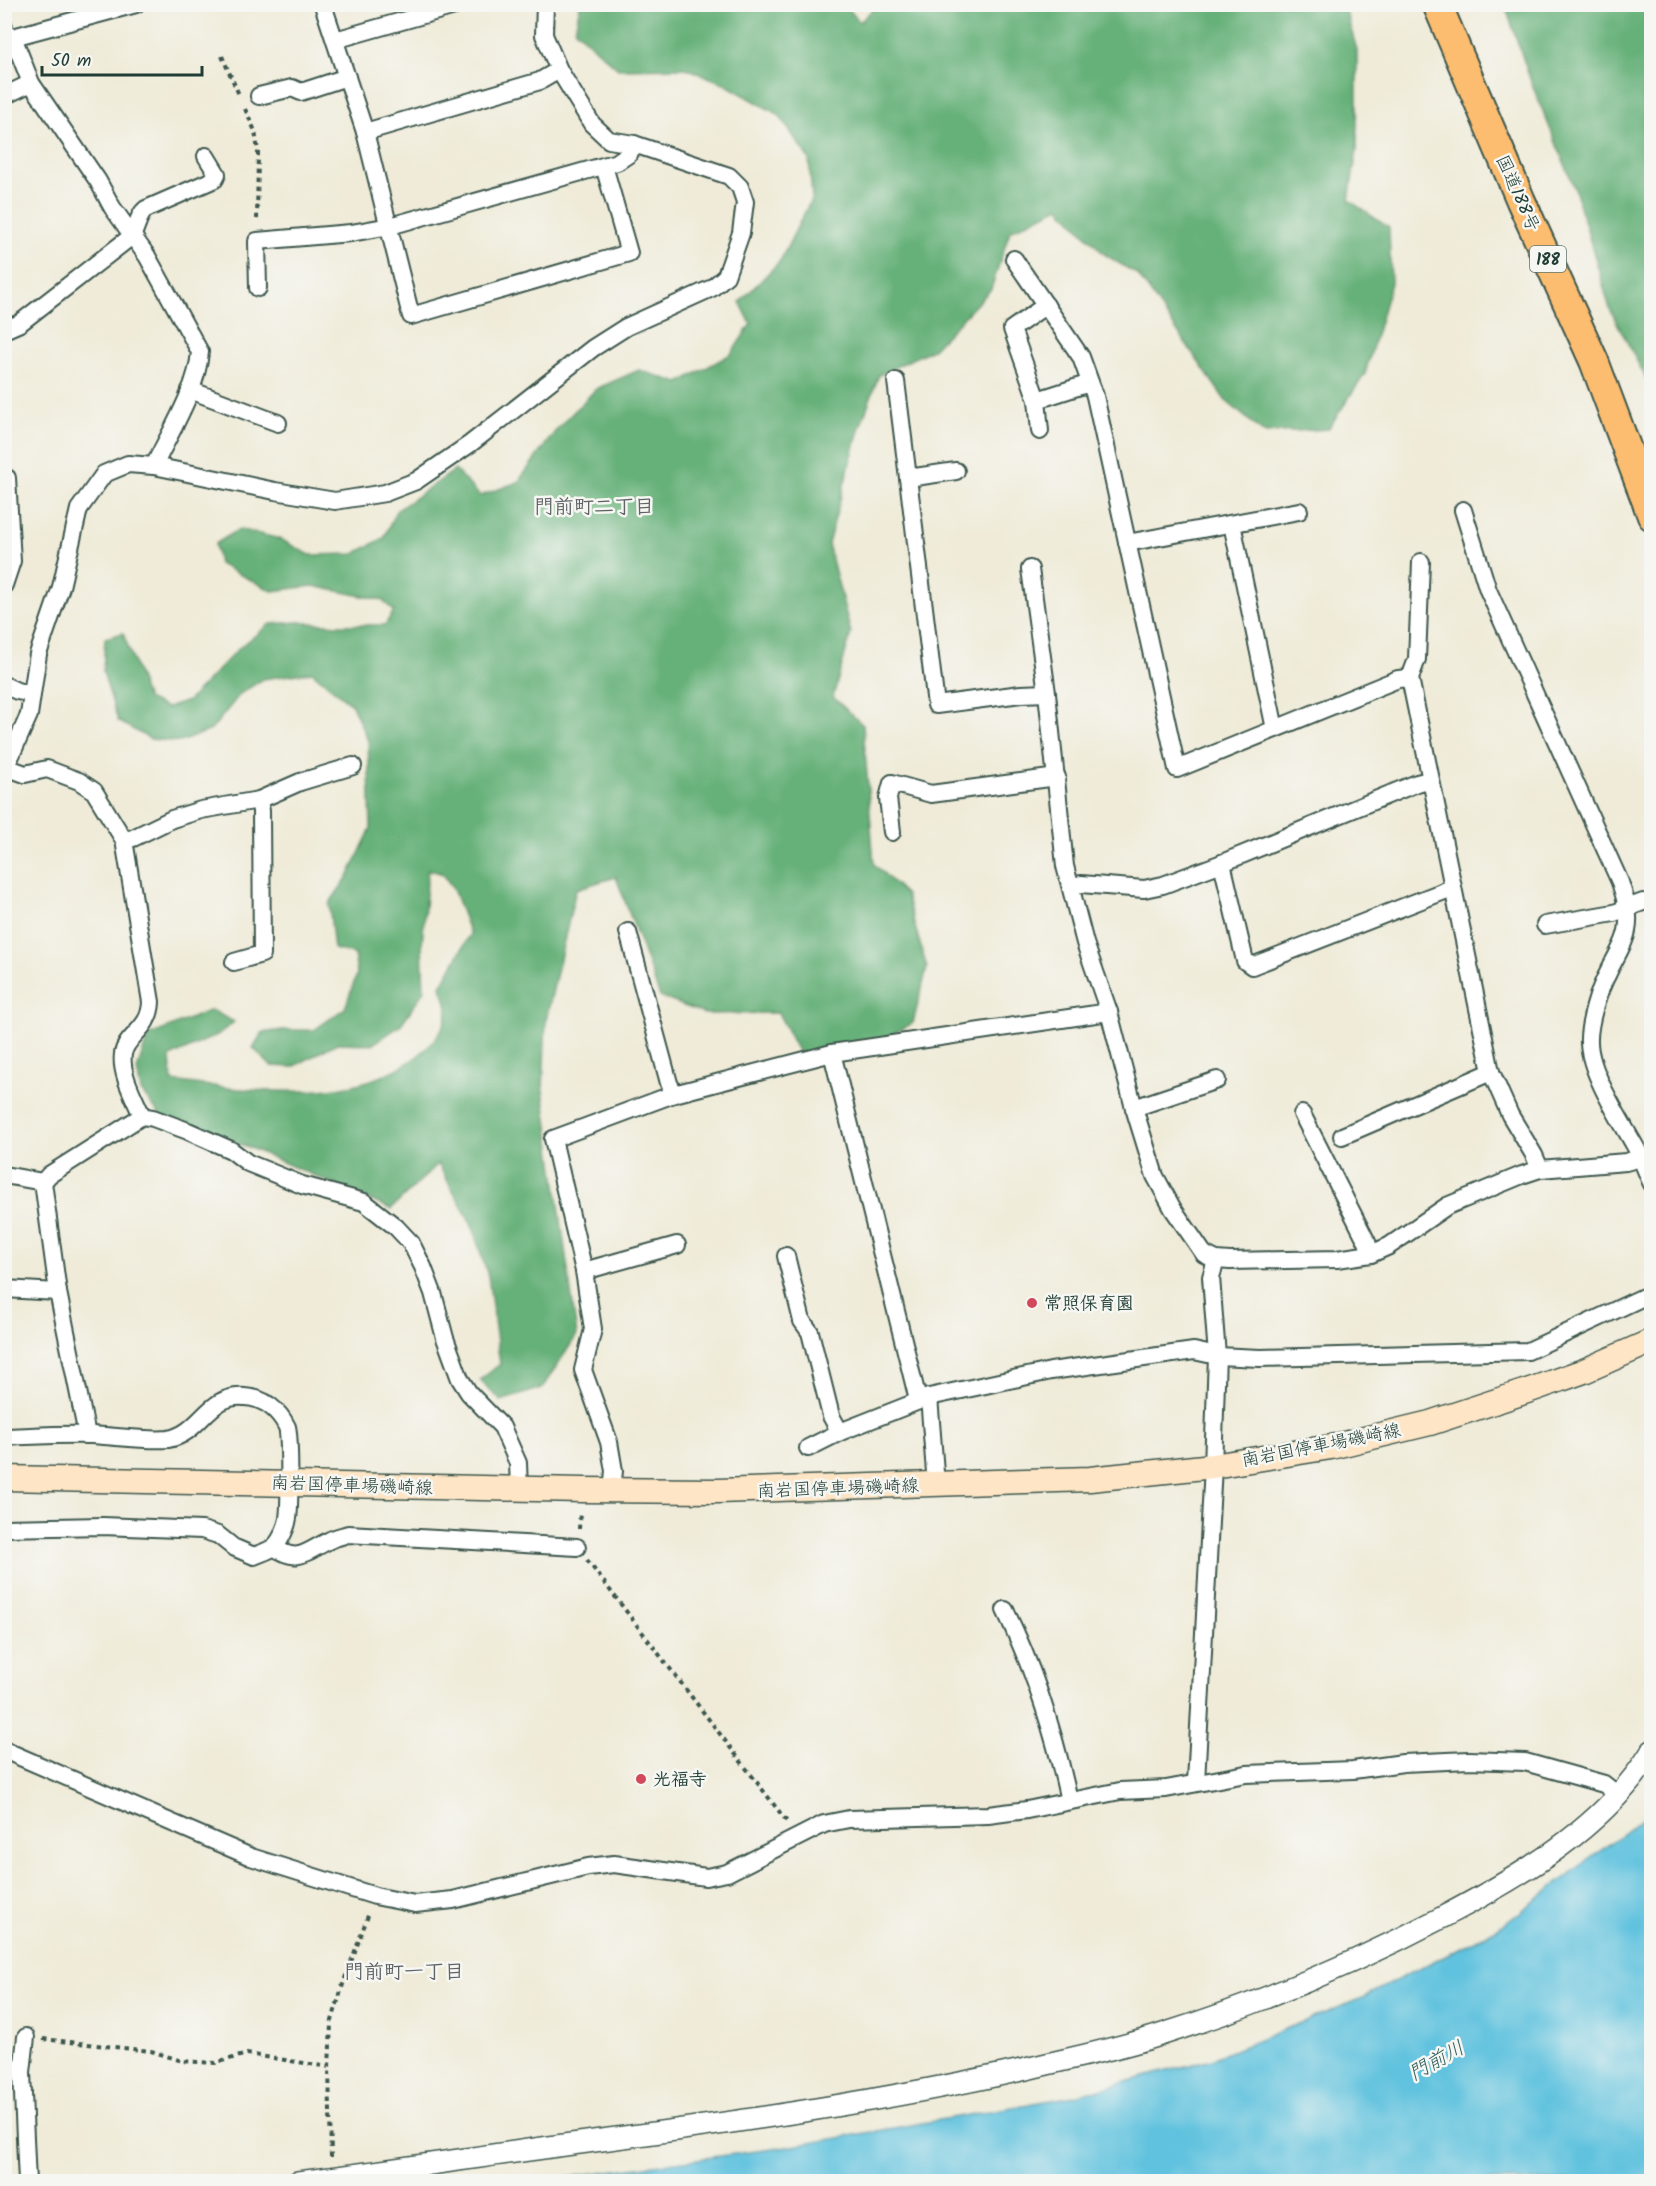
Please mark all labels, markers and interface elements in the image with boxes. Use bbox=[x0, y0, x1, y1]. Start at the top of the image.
scale bar bbox=[42, 39, 202, 77]
text: 50 m bbox=[51, 47, 91, 76]
street label: 国道188号 bbox=[1487, 151, 1546, 237]
road number: 188 bbox=[1530, 246, 1566, 272]
district label: 門前町二丁目 bbox=[534, 492, 654, 524]
place label: 常照保育園 bbox=[1044, 1290, 1134, 1319]
marker: 常照保育園 bbox=[1025, 1296, 1039, 1310]
street label: 南岩国停車場磯崎線 bbox=[1239, 1417, 1404, 1476]
street label: 南岩国停車場磯崎線 bbox=[270, 1469, 433, 1504]
street label: 南岩国停車場磯崎線 bbox=[757, 1472, 920, 1507]
place label: 光福寺 bbox=[653, 1766, 707, 1795]
marker: 光福寺 bbox=[634, 1772, 648, 1786]
district label: 門前町一丁目 bbox=[344, 1957, 464, 1989]
water label: 門前川 bbox=[1403, 2033, 1471, 2090]

